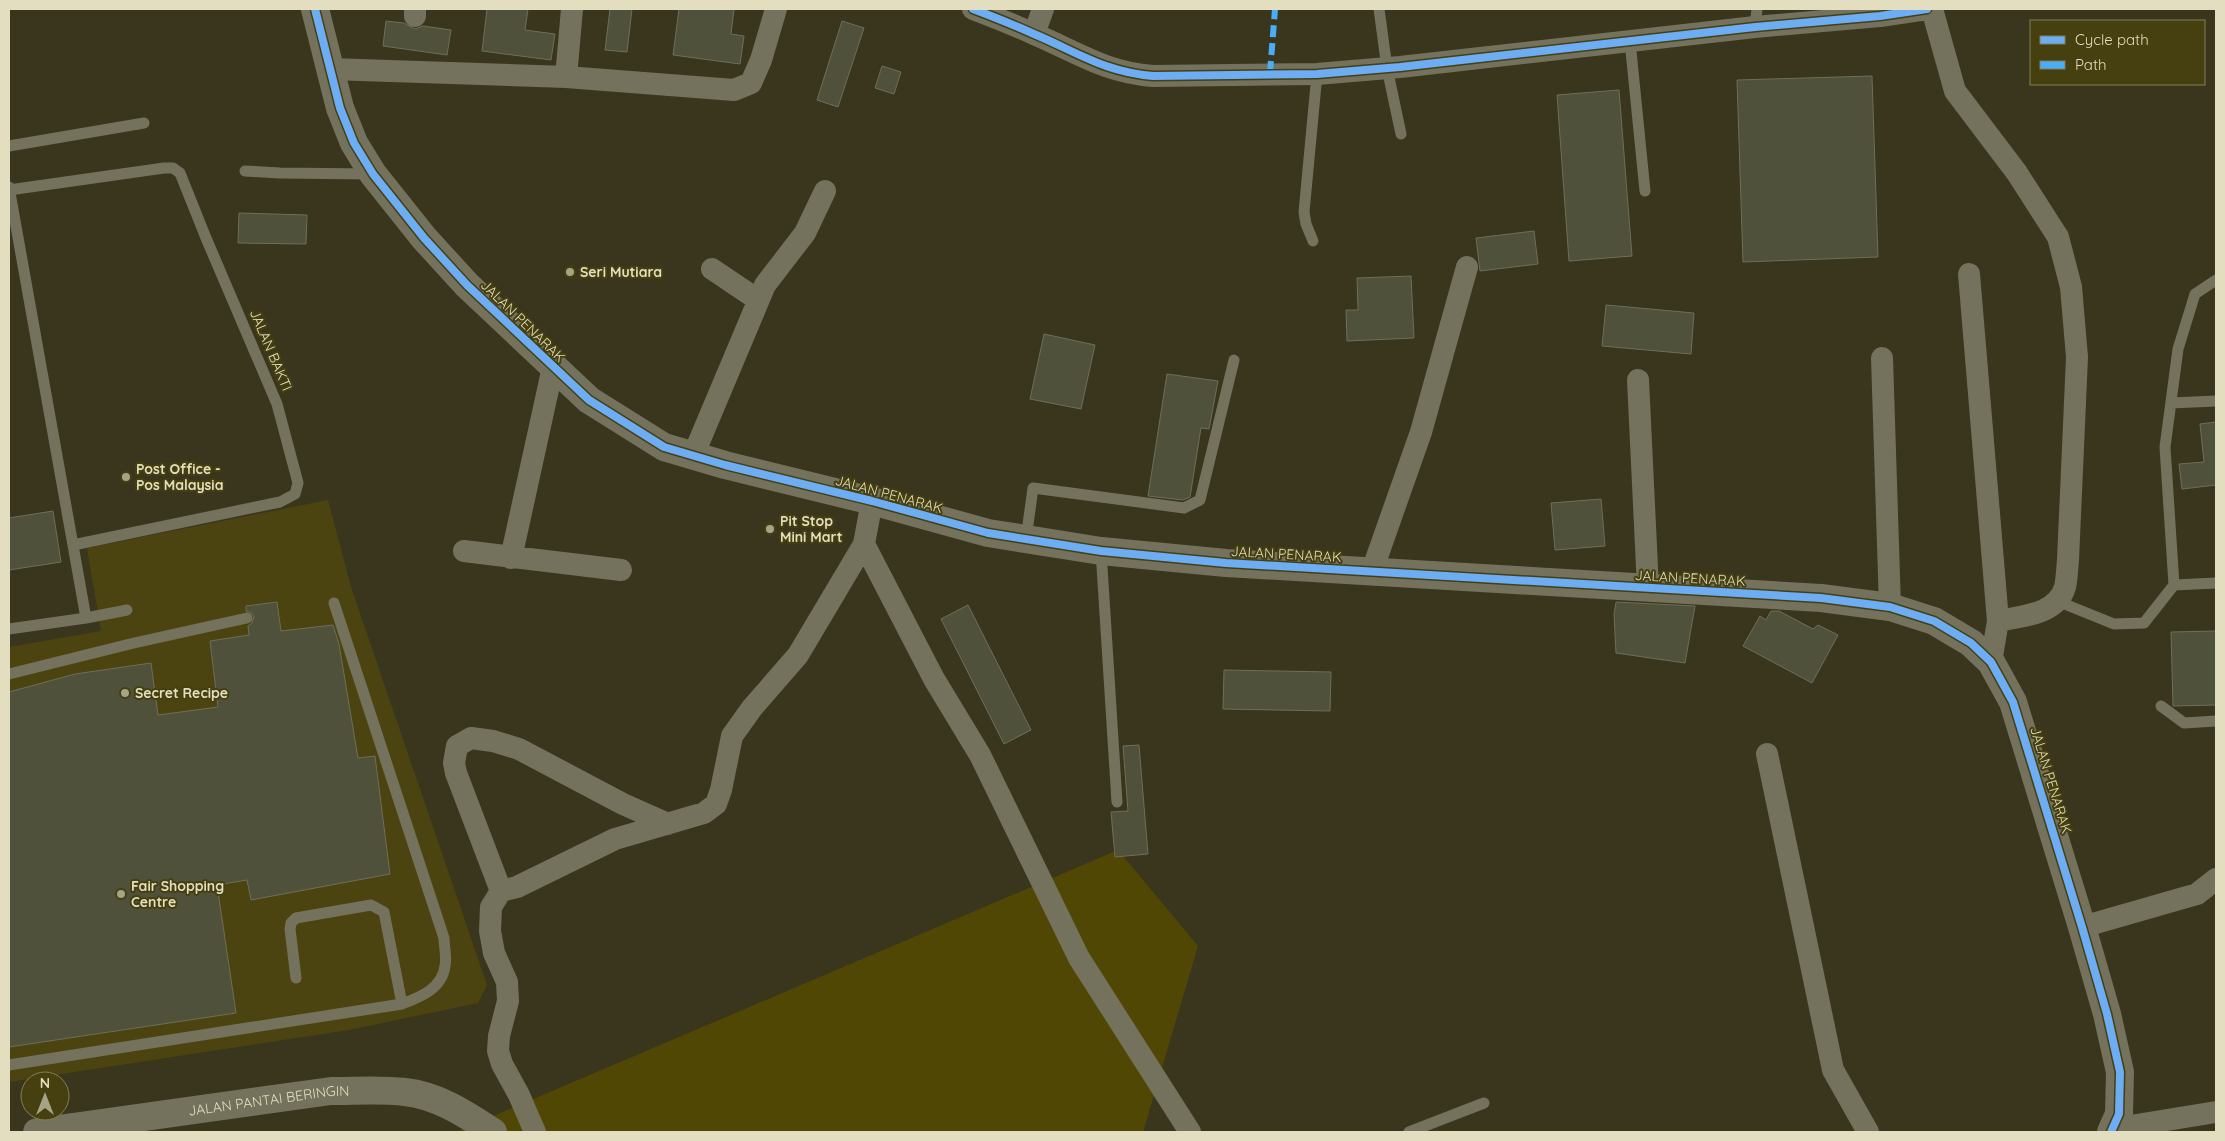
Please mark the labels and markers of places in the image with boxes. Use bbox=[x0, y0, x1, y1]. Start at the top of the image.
place label: Seri Mutiara bbox=[580, 263, 662, 281]
marker: Seri Mutiara bbox=[564, 266, 576, 278]
place label: Post Office - Pos Malaysia bbox=[136, 460, 223, 494]
marker: Post Office - Pos Malaysia bbox=[120, 471, 132, 483]
place label: Pit Stop Mini Mart bbox=[780, 512, 843, 546]
marker: Pit Stop Mini Mart bbox=[764, 523, 776, 535]
place label: Secret Recipe bbox=[135, 684, 228, 702]
marker: Secret Recipe bbox=[119, 687, 131, 699]
place label: Fair Shopping Centre bbox=[131, 877, 224, 911]
marker: Fair Shopping Centre bbox=[115, 888, 127, 900]

